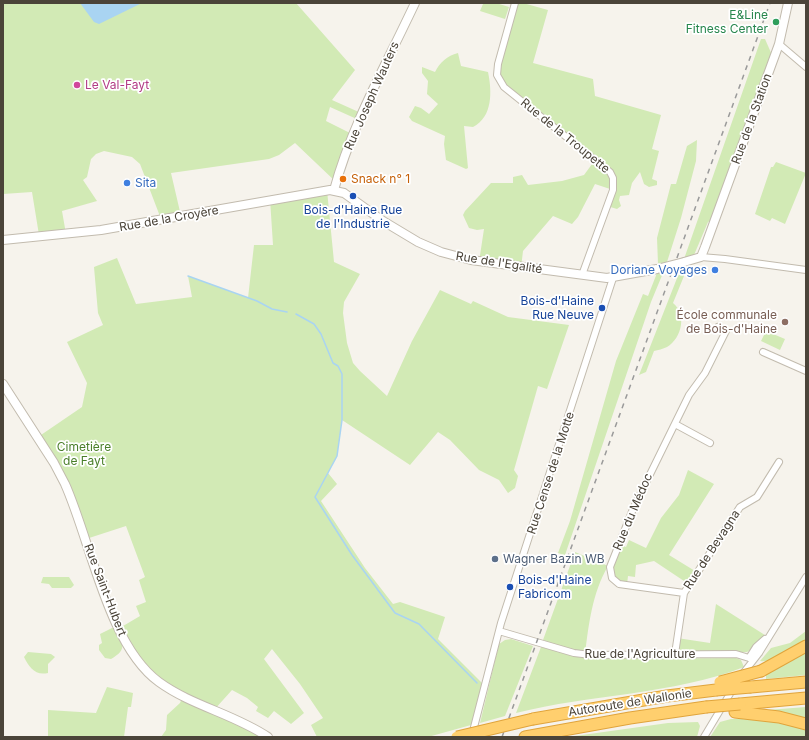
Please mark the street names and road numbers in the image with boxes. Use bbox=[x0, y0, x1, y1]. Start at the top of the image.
street label: Rue Joseph Wauters bbox=[342, 40, 402, 152]
street label: Rue de la Station bbox=[729, 72, 775, 166]
street label: Rue de la Troupette bbox=[518, 96, 612, 176]
street label: Rue de la Croyère bbox=[118, 203, 220, 235]
street label: Rue de l'Egalité bbox=[455, 249, 543, 277]
street label: Rue Cense de la Motte bbox=[524, 410, 578, 536]
street label: Rue du Médoc bbox=[610, 471, 656, 553]
street label: Rue de Bevagna bbox=[681, 507, 743, 593]
street label: Rue Saint-Hubert bbox=[81, 542, 129, 638]
street label: Rue de l'Agriculture bbox=[584, 647, 696, 661]
street label: Autoroute de Wallonie bbox=[567, 686, 693, 720]

